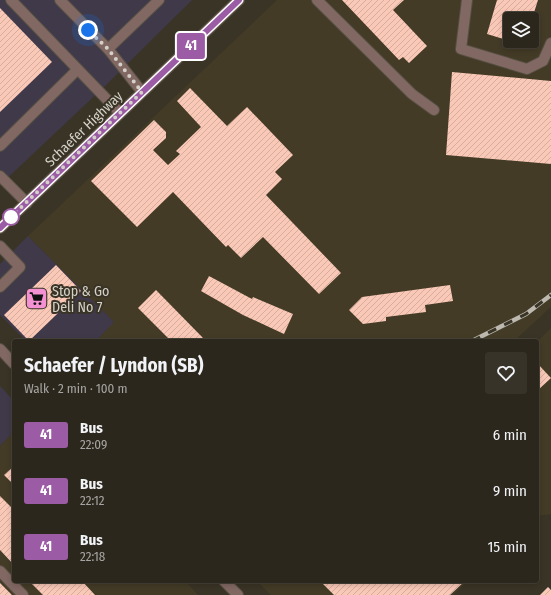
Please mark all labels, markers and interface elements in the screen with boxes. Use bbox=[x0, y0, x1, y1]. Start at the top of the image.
map controls bbox=[503, 12, 539, 48]
button: layers bbox=[503, 12, 539, 48]
your location bbox=[78, 20, 98, 40]
line badge: 41 bbox=[173, 33, 209, 59]
text: 41 bbox=[185, 37, 197, 54]
street label: Schaefer Highway bbox=[42, 87, 127, 170]
unlabelled marker bbox=[2, 208, 20, 226]
place label: Stop & Go Deli No 7 bbox=[52, 283, 109, 316]
supermarket icon: Stop & Go Deli No 7 bbox=[24, 286, 50, 312]
button: heart bbox=[485, 352, 527, 394]
text: Schaefer / Lyndon (SB) bbox=[24, 354, 203, 377]
text: Walk · 2 min · 100 m bbox=[24, 381, 127, 396]
text: Bus bbox=[80, 419, 103, 437]
text: 41 bbox=[40, 426, 52, 443]
text: 6 min bbox=[493, 426, 527, 444]
text: 22:09 bbox=[80, 437, 107, 452]
text: Bus bbox=[80, 475, 103, 493]
text: 41 bbox=[40, 482, 52, 499]
text: 9 min bbox=[493, 482, 527, 500]
text: 22:12 bbox=[80, 493, 105, 508]
text: Bus bbox=[80, 531, 103, 549]
text: 41 bbox=[40, 538, 52, 555]
text: 15 min bbox=[488, 538, 527, 556]
text: 22:18 bbox=[80, 549, 105, 564]

